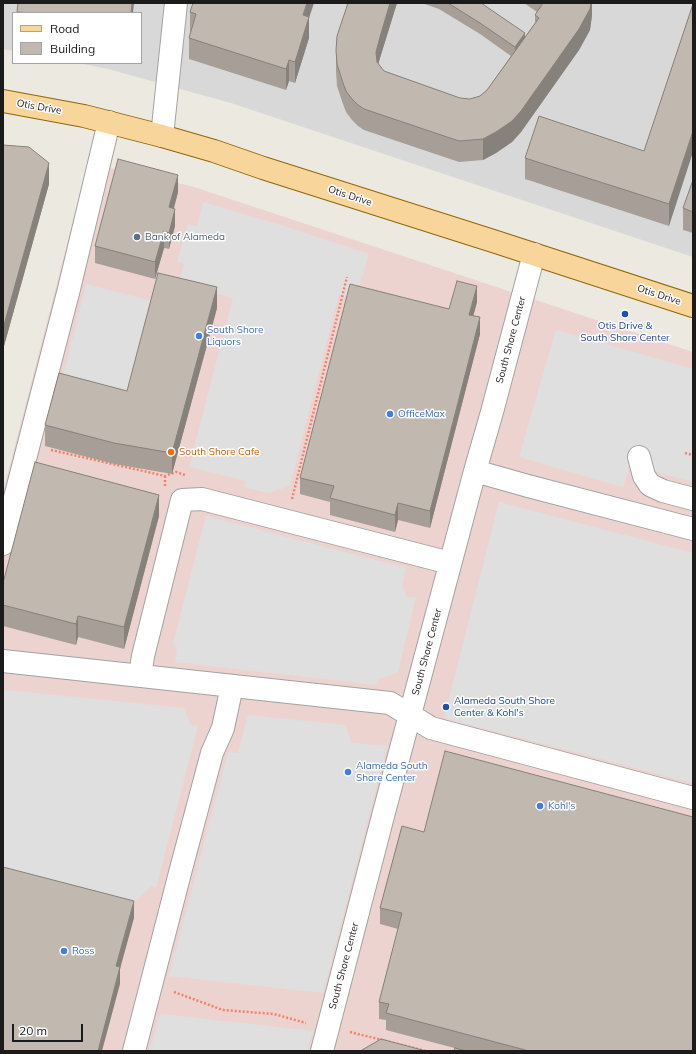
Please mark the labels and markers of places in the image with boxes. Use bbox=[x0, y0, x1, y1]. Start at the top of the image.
place label: Bank of Alameda bbox=[145, 231, 225, 243]
marker: Bank of Alameda bbox=[132, 232, 142, 242]
marker: Otis Drive & South Shore Center bbox=[620, 309, 630, 319]
place label: Otis Drive & South Shore Center bbox=[580, 320, 670, 344]
place label: South Shore Liquors bbox=[207, 324, 263, 348]
marker: South Shore Liquors bbox=[194, 331, 204, 341]
place label: OfficeMax bbox=[398, 408, 445, 420]
marker: OfficeMax bbox=[385, 409, 395, 419]
place label: South Shore Cafe bbox=[179, 446, 259, 458]
marker: South Shore Cafe bbox=[166, 447, 176, 457]
place label: Alameda South Shore Center & Kohl's bbox=[454, 695, 555, 718]
marker: Alameda South Shore Center & Kohl's bbox=[441, 702, 451, 712]
place label: Alameda South Shore Center bbox=[356, 760, 428, 784]
marker: Alameda South Shore Center bbox=[343, 767, 353, 777]
place label: Kohl's bbox=[548, 800, 575, 812]
marker: Kohl's bbox=[535, 801, 545, 811]
place label: Ross bbox=[72, 945, 94, 957]
marker: Ross bbox=[59, 946, 69, 956]

